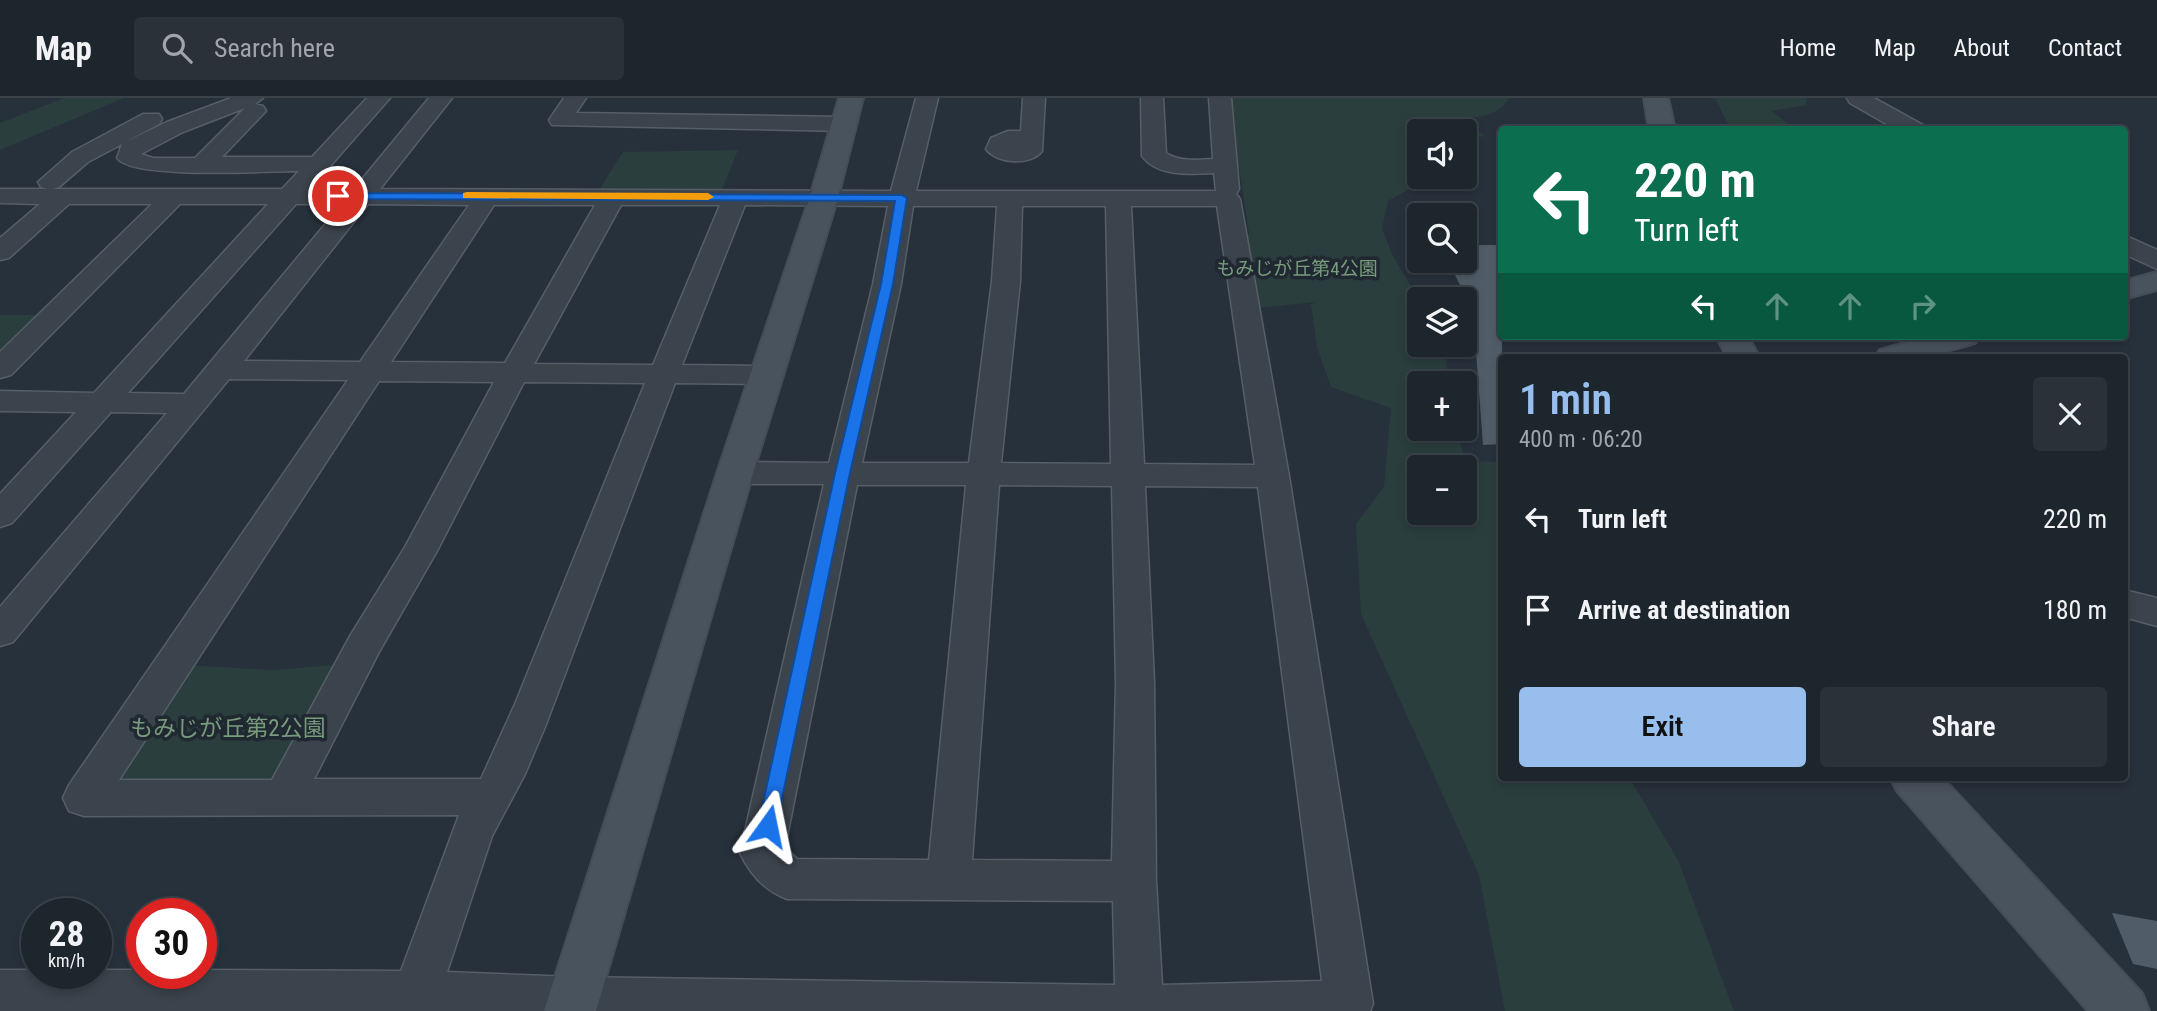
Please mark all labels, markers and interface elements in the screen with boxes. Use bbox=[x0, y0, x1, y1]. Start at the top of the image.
search box bbox=[134, 17, 624, 80]
text: Map bbox=[35, 29, 92, 68]
icon: search bbox=[158, 29, 196, 67]
text: Search here bbox=[214, 33, 335, 63]
text: Home bbox=[1780, 34, 1836, 62]
text: Map bbox=[1874, 34, 1916, 62]
text: About bbox=[1954, 34, 2010, 62]
text: Contact bbox=[2048, 34, 2122, 62]
map controls bbox=[1407, 119, 1477, 525]
button: sound bbox=[1407, 119, 1477, 189]
text: 220 m bbox=[1634, 152, 1756, 209]
icon: left bbox=[1519, 154, 1610, 245]
pin bbox=[308, 166, 368, 226]
icon: arrive bbox=[319, 177, 357, 215]
button: search bbox=[1407, 203, 1477, 273]
text: Turn left bbox=[1634, 211, 1739, 249]
park label: もみじが丘第4公園 bbox=[1216, 257, 1378, 280]
button: layers bbox=[1407, 287, 1477, 357]
icon: left bbox=[1685, 287, 1723, 325]
icon: ahead bbox=[1758, 287, 1796, 325]
icon: ahead bbox=[1831, 287, 1869, 325]
icon: right bbox=[1904, 287, 1942, 325]
button: + bbox=[1407, 371, 1477, 441]
text: 1 min bbox=[1519, 375, 1612, 424]
button: close bbox=[2033, 377, 2107, 451]
text: 400 m · 06:20 bbox=[1519, 426, 1643, 453]
button: − bbox=[1407, 455, 1477, 525]
icon: left bbox=[1519, 500, 1557, 538]
text: Turn left bbox=[1578, 504, 1667, 534]
text: 220 m bbox=[2043, 504, 2107, 534]
icon: arrive bbox=[1519, 591, 1557, 629]
text: Arrive at destination bbox=[1578, 595, 1790, 625]
text: 180 m bbox=[2043, 595, 2107, 625]
button: Exit bbox=[1519, 687, 1806, 767]
button: Share bbox=[1820, 687, 2107, 767]
park label: もみじが丘第2公園 bbox=[130, 715, 326, 742]
position arrow bbox=[731, 789, 805, 863]
speed limit sign: 30 bbox=[126, 898, 217, 989]
text: 28 bbox=[49, 914, 84, 955]
text: km/h bbox=[48, 950, 85, 971]

